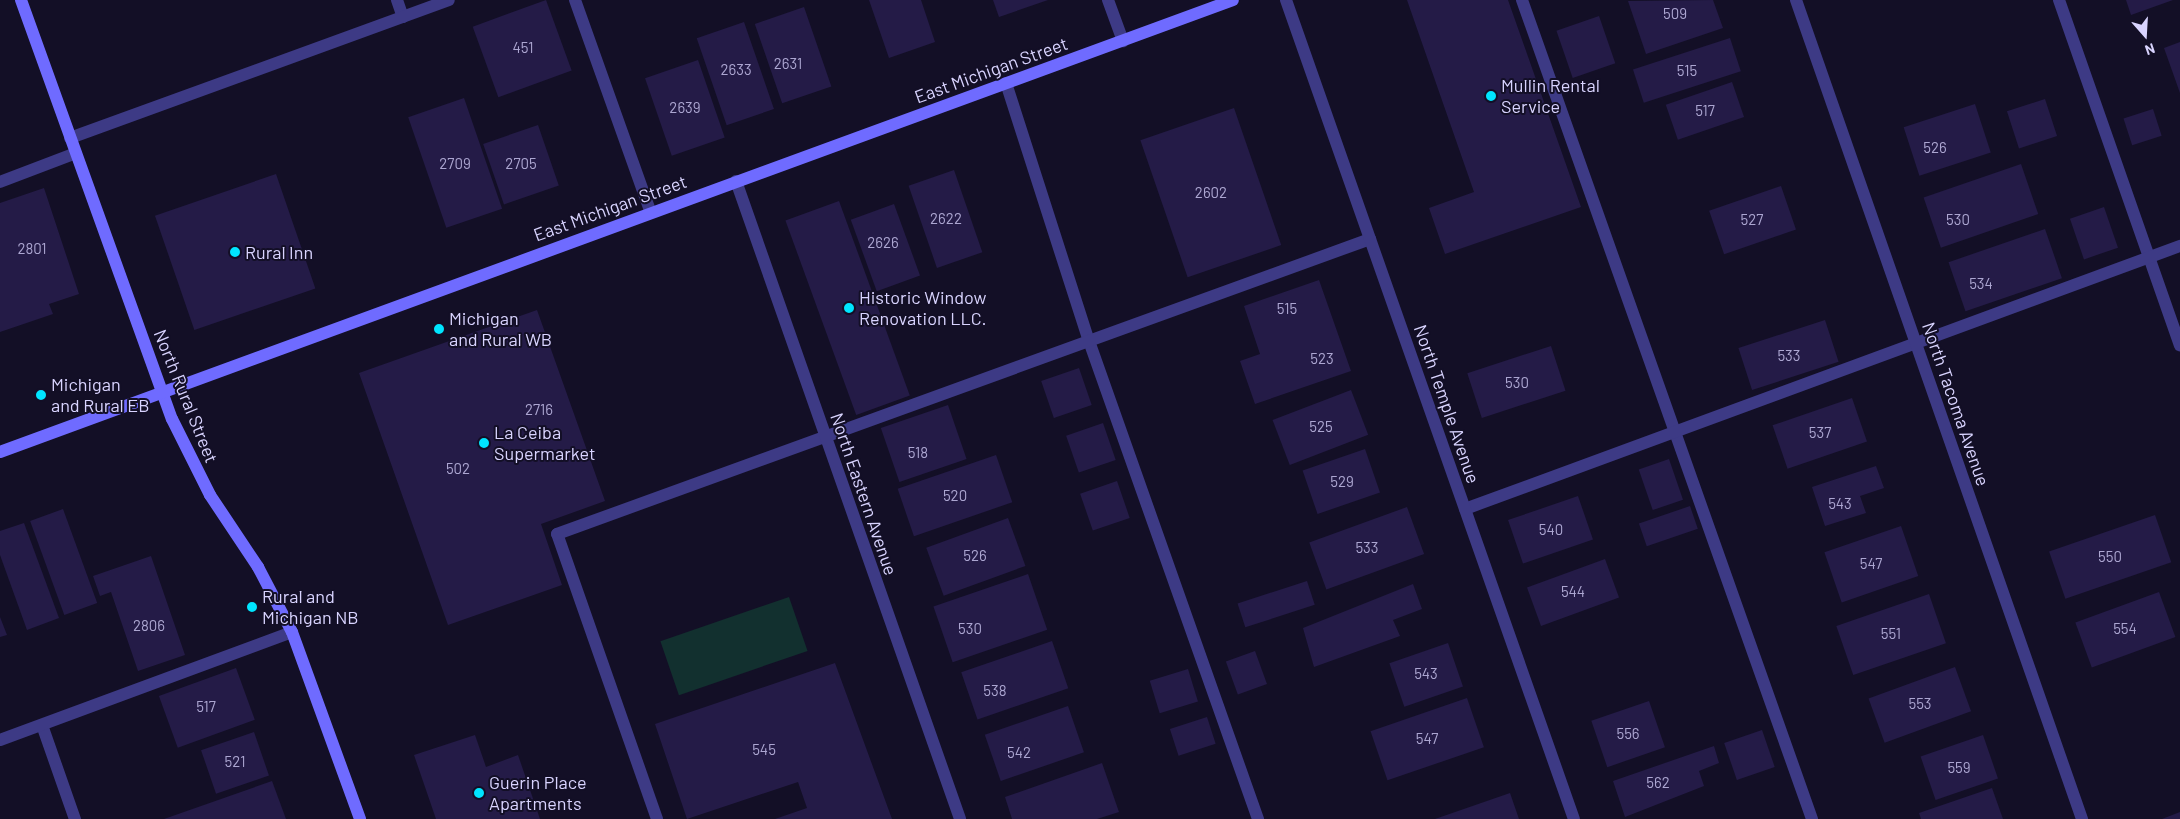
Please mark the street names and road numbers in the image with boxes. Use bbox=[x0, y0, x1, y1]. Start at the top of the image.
street label: East Michigan Street bbox=[912, 32, 1070, 108]
street label: East Michigan Street bbox=[531, 170, 689, 246]
street label: North Tacoma Avenue bbox=[1918, 319, 1994, 489]
street label: North Temple Avenue bbox=[1410, 322, 1484, 486]
street label: North Rural Street bbox=[149, 326, 223, 466]
street label: North Eastern Avenue bbox=[826, 410, 902, 578]

